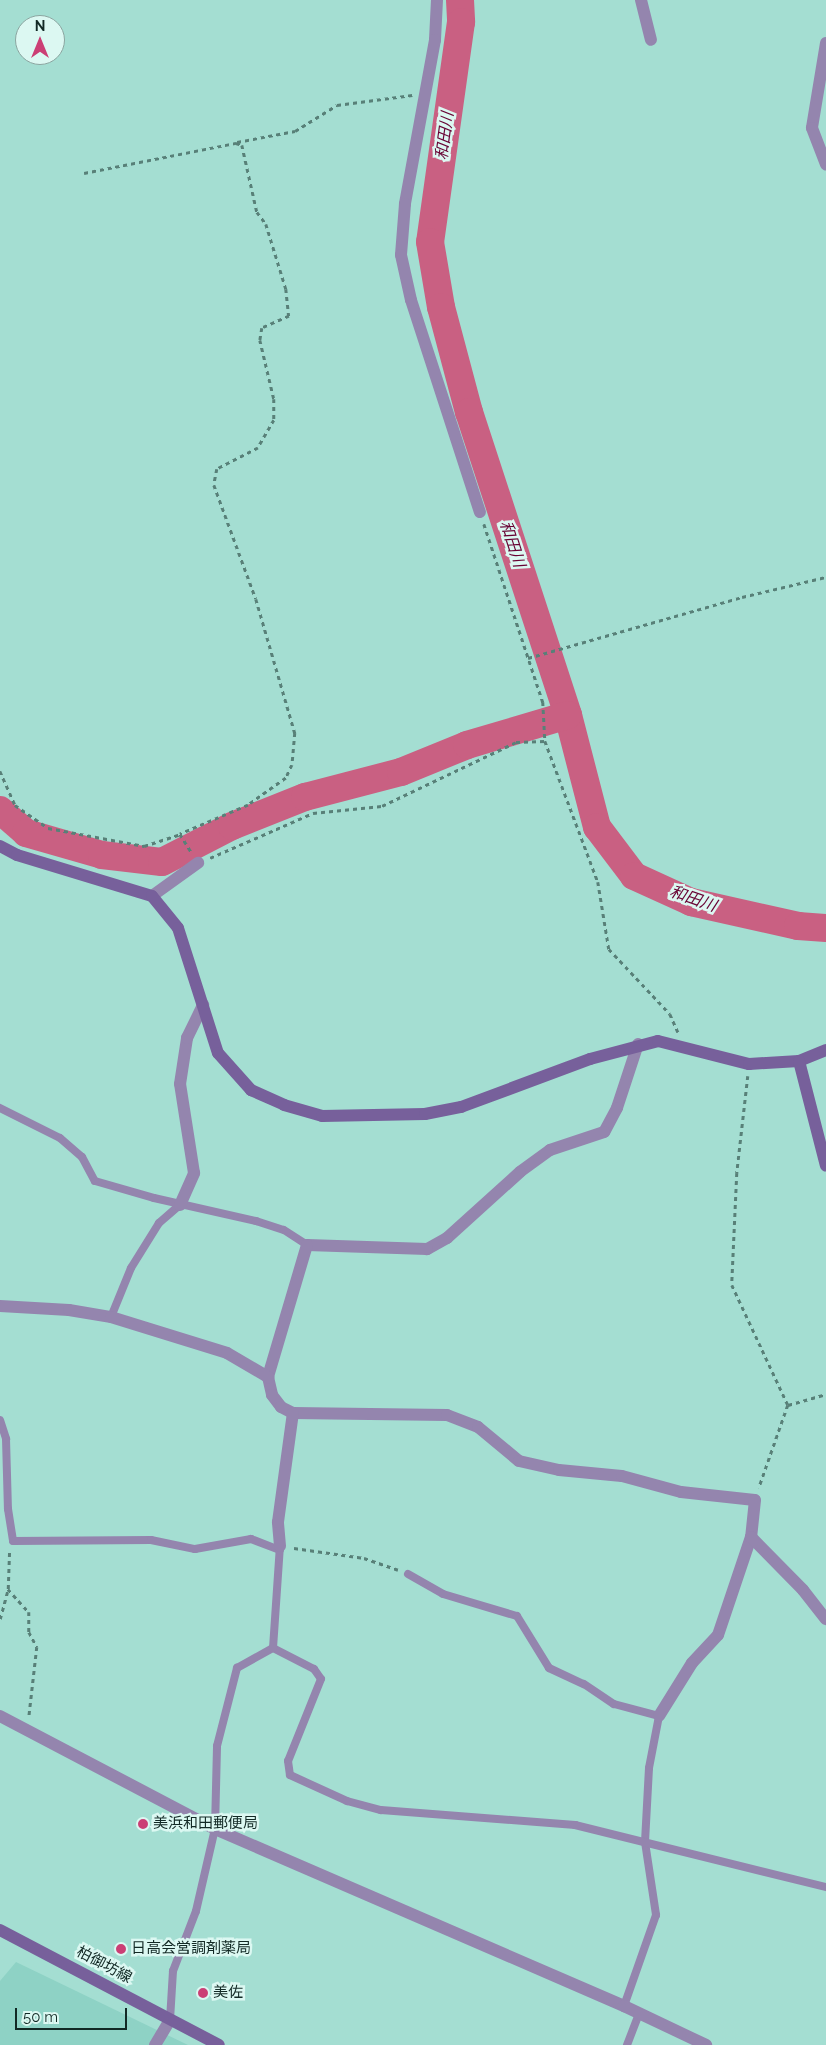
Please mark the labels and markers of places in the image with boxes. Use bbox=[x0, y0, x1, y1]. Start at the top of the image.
place label: 美浜和田郵便局 bbox=[153, 1815, 258, 1833]
marker: 美浜和田郵便局 bbox=[137, 1818, 149, 1830]
place label: 日高会営調剤薬局 bbox=[131, 1940, 251, 1958]
marker: 日高会営調剤薬局 bbox=[115, 1943, 127, 1955]
place label: 美佐 bbox=[213, 1984, 243, 2002]
marker: 美佐 bbox=[197, 1987, 209, 1999]

